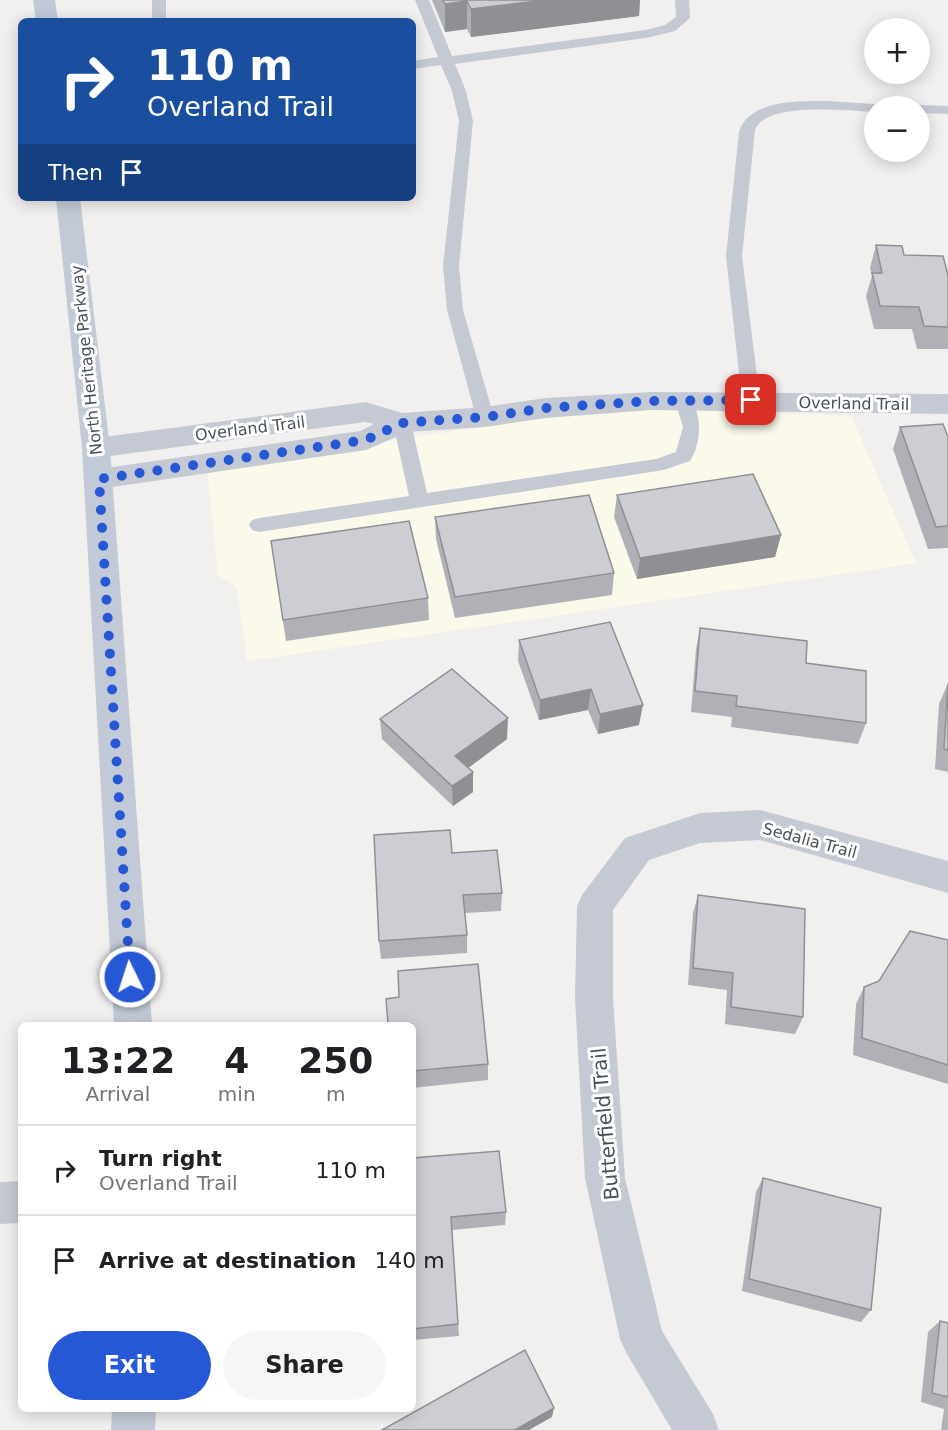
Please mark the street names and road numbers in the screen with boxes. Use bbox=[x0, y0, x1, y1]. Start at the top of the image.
street label: North Heritage Parkway bbox=[67, 264, 106, 456]
street label: Overland Trail bbox=[798, 393, 910, 414]
street label: Overland Trail bbox=[194, 412, 306, 445]
street label: Sedalia Trail bbox=[761, 819, 859, 862]
street label: Butterfield Trail bbox=[586, 1047, 624, 1201]

